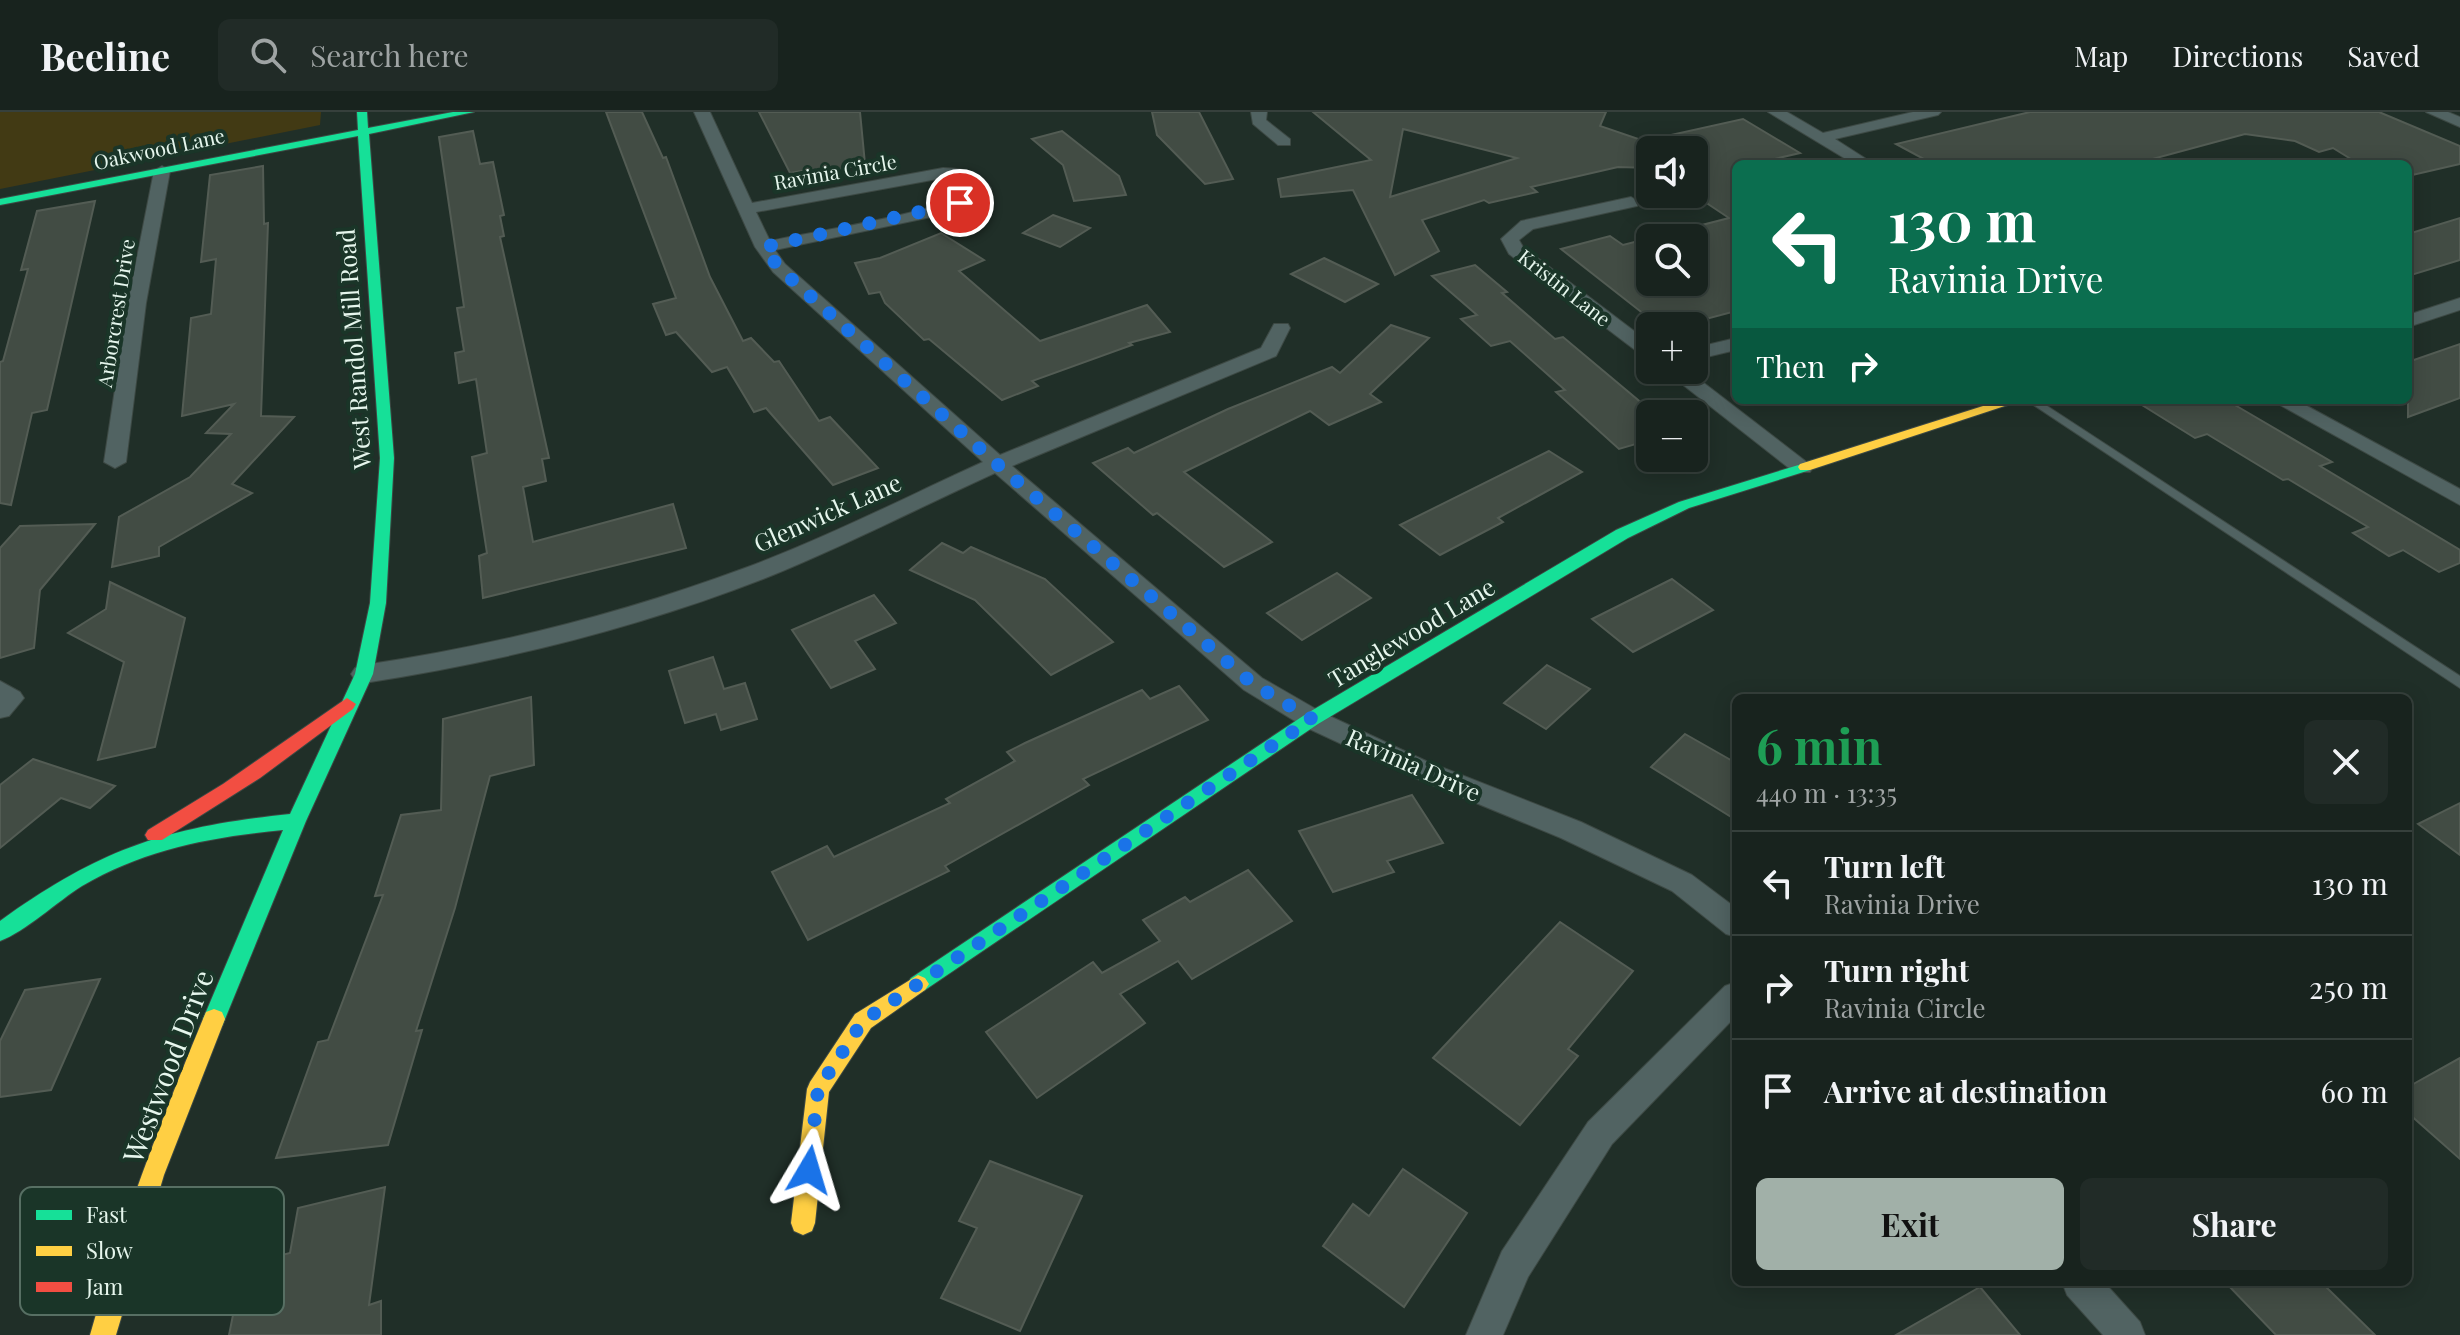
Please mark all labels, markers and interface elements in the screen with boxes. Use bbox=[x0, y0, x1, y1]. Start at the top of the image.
search box bbox=[218, 19, 778, 91]
text: Beeline bbox=[40, 30, 170, 81]
icon: search bbox=[246, 33, 290, 77]
text: Search here bbox=[310, 35, 469, 75]
text: Map bbox=[2074, 37, 2128, 74]
text: Directions bbox=[2172, 37, 2303, 74]
text: Saved bbox=[2347, 37, 2420, 74]
street label: Oakwood Lane bbox=[91, 121, 227, 175]
map controls bbox=[1636, 136, 1708, 472]
button: sound bbox=[1636, 136, 1708, 208]
street label: Ravinia Circle bbox=[771, 147, 899, 195]
pin bbox=[926, 169, 994, 237]
icon: arrive bbox=[938, 181, 982, 225]
text: 130 m bbox=[1888, 182, 2036, 257]
icon: left bbox=[1756, 192, 1860, 296]
button: search bbox=[1636, 224, 1708, 296]
street label: West Randol Mill Road bbox=[329, 228, 377, 471]
street label: Arborcrest Drive bbox=[90, 237, 140, 390]
street label: Kristin Lane bbox=[1513, 242, 1617, 332]
text: Ravinia Drive bbox=[1888, 254, 2104, 302]
button: + bbox=[1636, 312, 1708, 384]
icon: right bbox=[1841, 344, 1885, 388]
text: Then bbox=[1756, 346, 1825, 386]
button: − bbox=[1636, 400, 1708, 472]
street label: Glenwick Lane bbox=[748, 465, 906, 559]
street label: Tanglewood Lane bbox=[1322, 570, 1500, 694]
text: 6 min bbox=[1756, 713, 1882, 777]
street label: Ravinia Drive bbox=[1342, 720, 1486, 808]
button: close bbox=[2304, 720, 2388, 804]
text: 440 m · 13:35 bbox=[1756, 775, 1897, 810]
text: Turn left bbox=[1824, 846, 1945, 886]
icon: left bbox=[1756, 861, 1800, 905]
text: 130 m bbox=[2312, 863, 2388, 903]
text: Ravinia Drive bbox=[1824, 886, 1980, 921]
text: Turn right bbox=[1824, 950, 1969, 990]
street label: Westwood Drive bbox=[113, 964, 221, 1169]
icon: right bbox=[1756, 965, 1800, 1009]
text: 250 m bbox=[2309, 967, 2388, 1007]
text: Ravinia Circle bbox=[1824, 990, 1986, 1025]
icon: arrive bbox=[1756, 1069, 1800, 1113]
text: Arrive at destination bbox=[1824, 1071, 2107, 1111]
text: 60 m bbox=[2320, 1071, 2388, 1111]
position arrow bbox=[767, 1128, 851, 1212]
button: Exit bbox=[1756, 1178, 2064, 1270]
button: Share bbox=[2080, 1178, 2388, 1270]
legend bbox=[20, 1187, 284, 1315]
text: Fast bbox=[86, 1199, 128, 1229]
text: Slow bbox=[86, 1235, 133, 1265]
text: Jam bbox=[85, 1271, 124, 1301]

